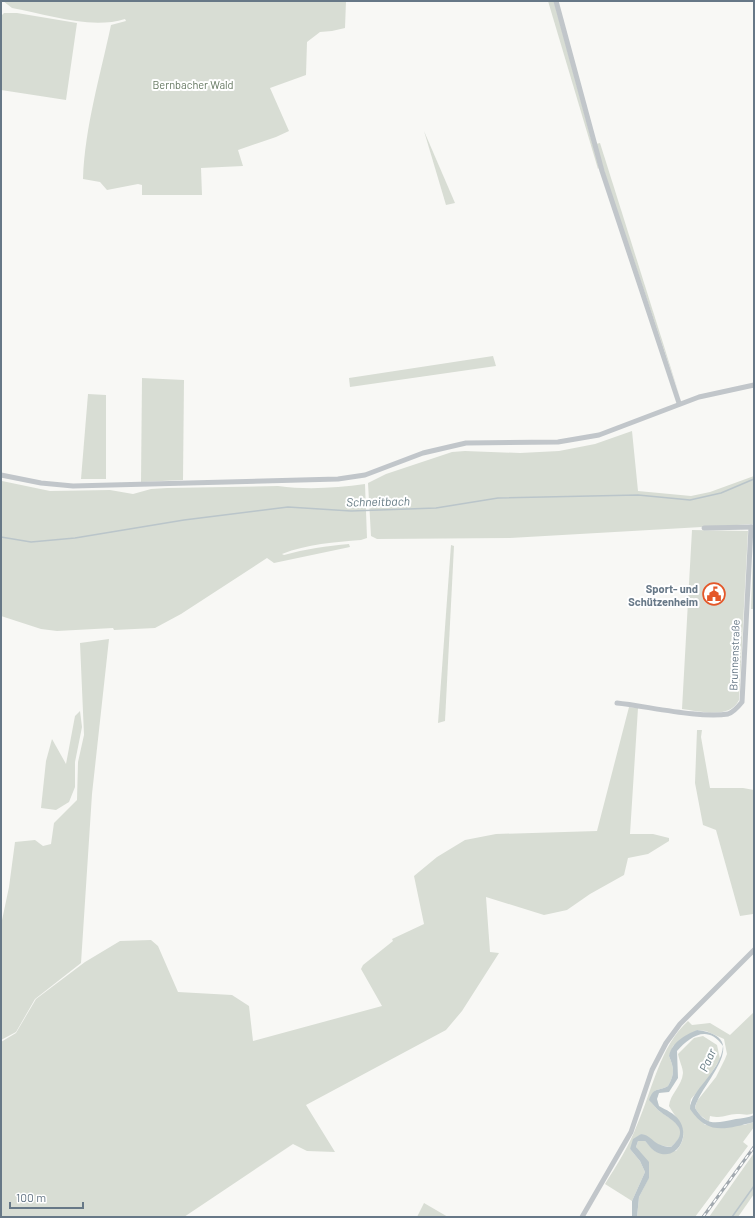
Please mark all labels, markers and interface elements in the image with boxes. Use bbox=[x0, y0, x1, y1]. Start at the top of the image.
park label: Bernbacher Wald bbox=[152, 78, 234, 91]
water label: Schneitbach bbox=[346, 493, 410, 509]
public building icon: Sport- und Schützenheim bbox=[701, 581, 727, 607]
place label: Sport- und Schützenheim bbox=[628, 582, 698, 608]
street label: Brunnenstraße bbox=[726, 619, 742, 691]
water label: Paar bbox=[696, 1046, 719, 1074]
scale bar bbox=[10, 1184, 83, 1210]
text: 100 m bbox=[16, 1190, 46, 1204]

